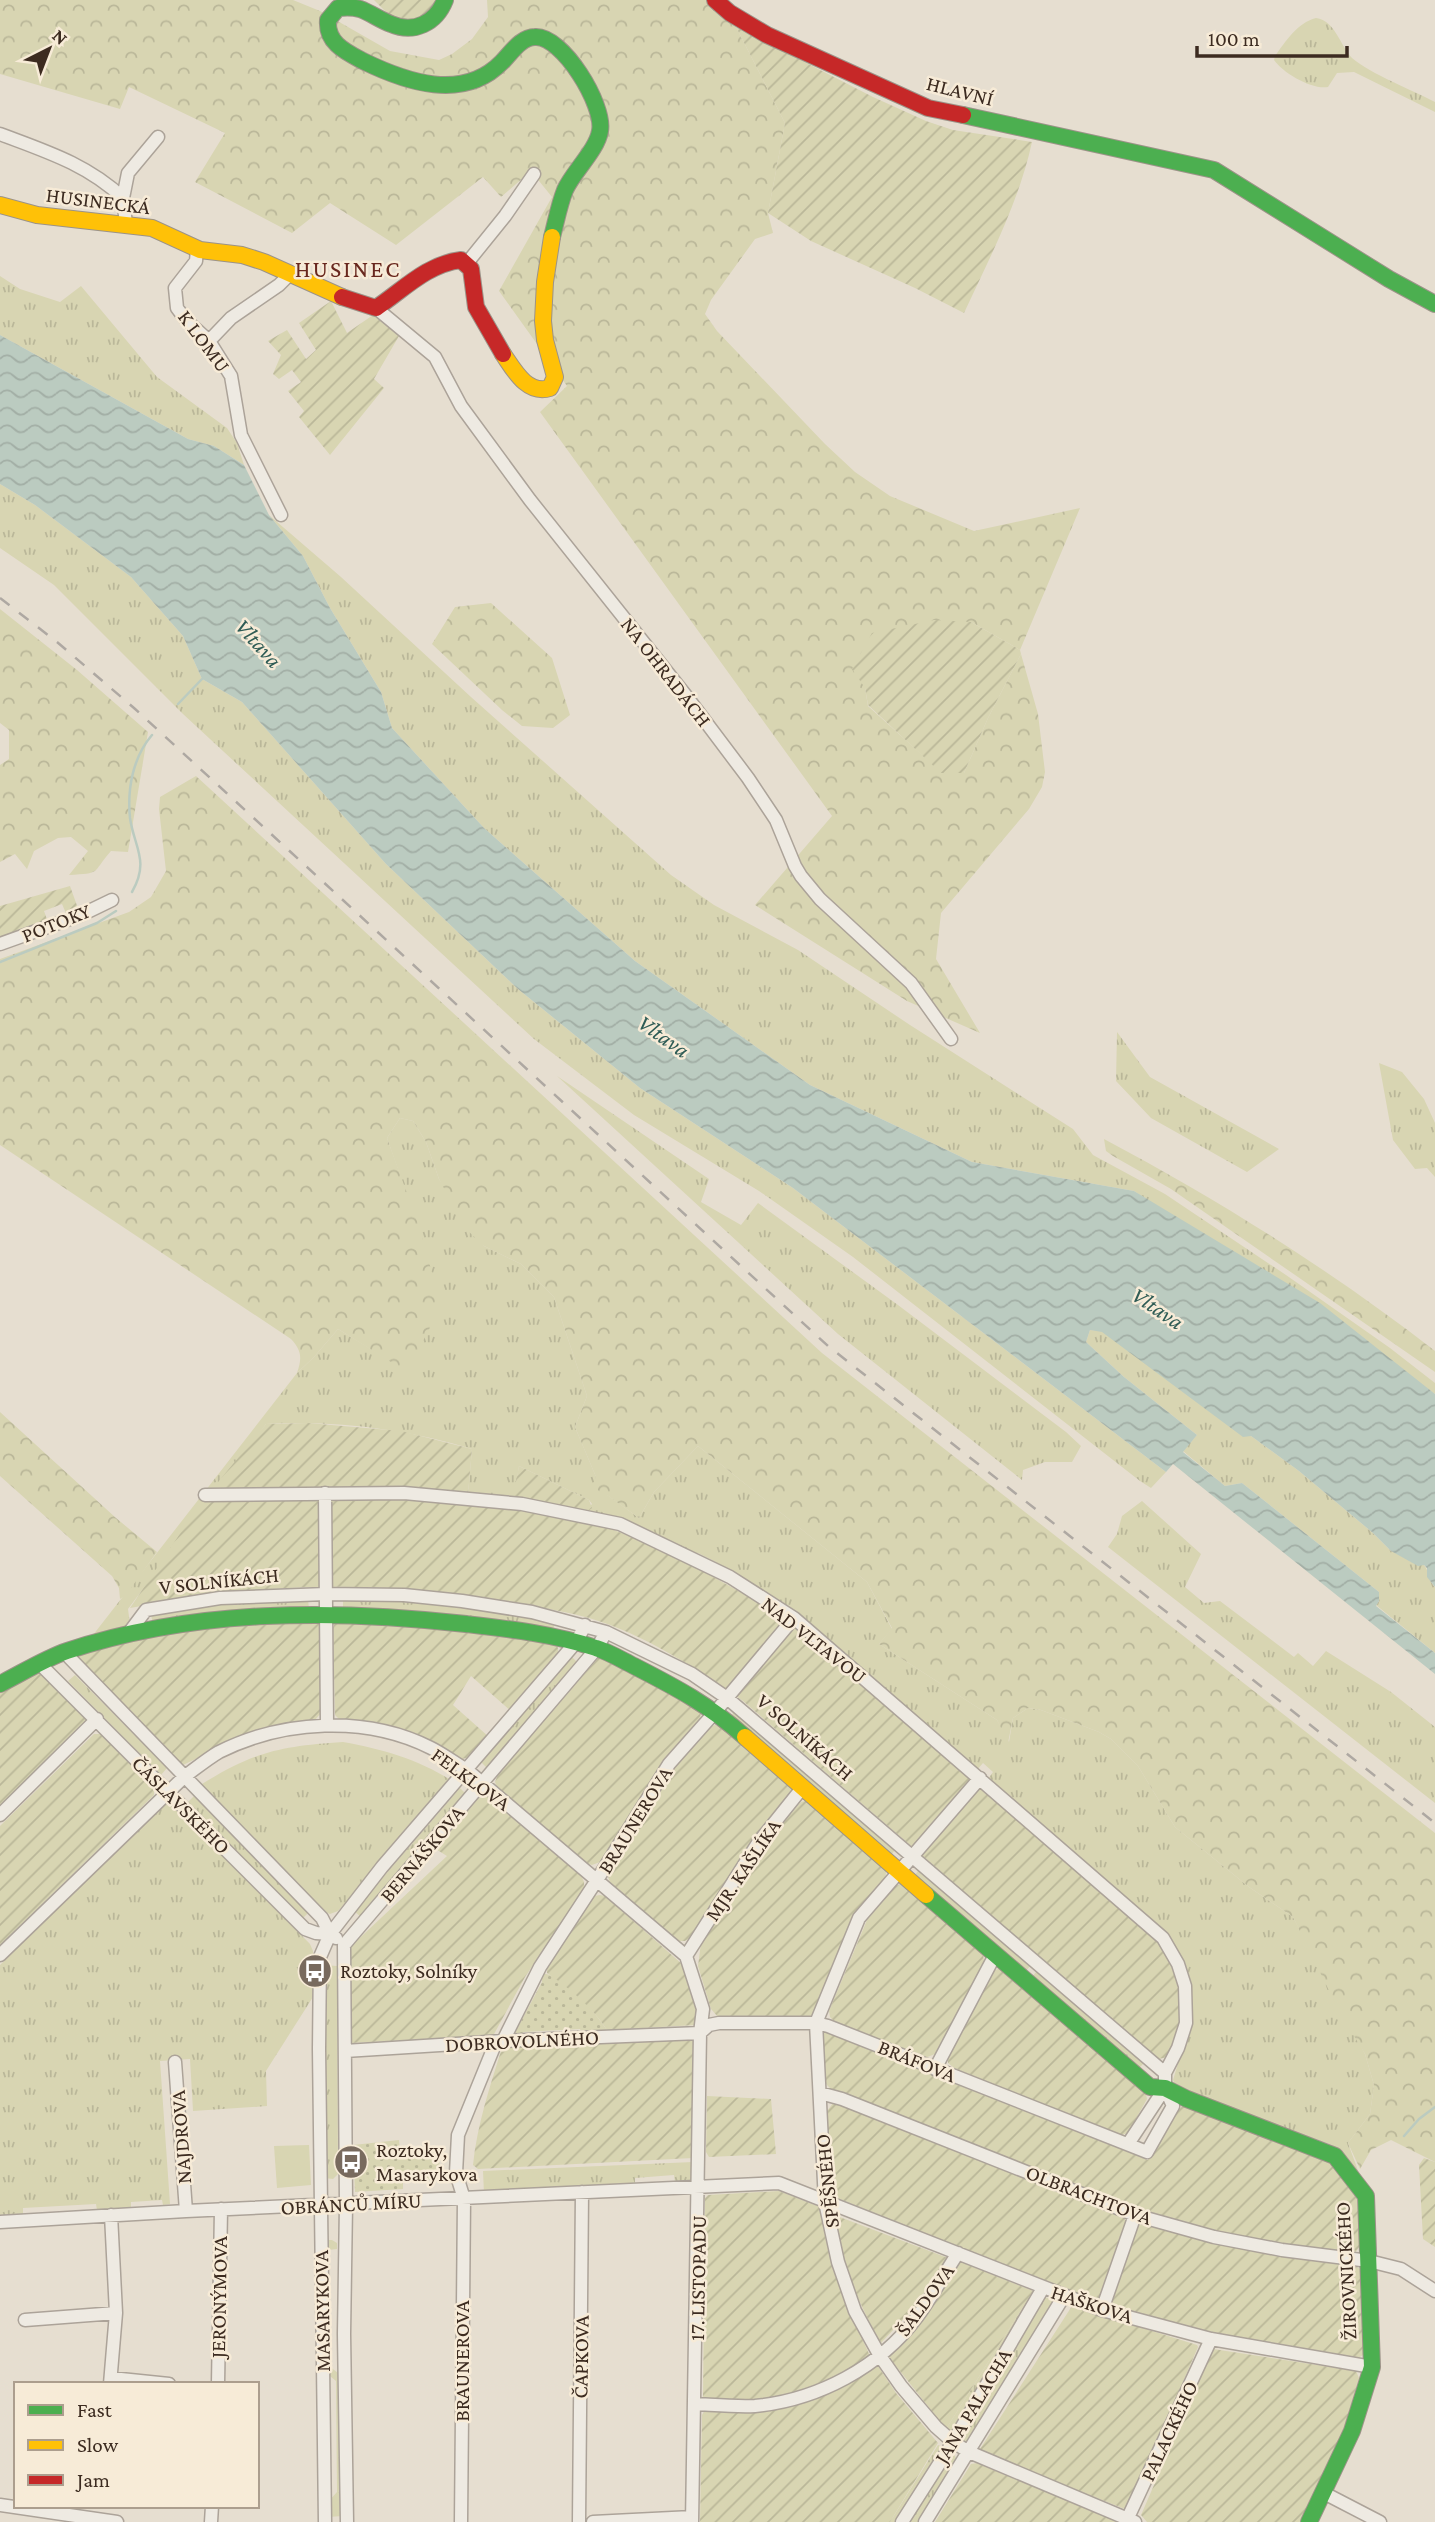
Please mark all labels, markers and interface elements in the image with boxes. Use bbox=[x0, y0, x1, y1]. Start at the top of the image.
north arrow bbox=[14, 14, 84, 84]
scale bar bbox=[1197, 14, 1348, 58]
text: N bbox=[48, 25, 72, 49]
text: 100 m bbox=[1208, 27, 1260, 51]
street label: HLAVNÍ bbox=[924, 71, 996, 111]
street label: HUSINECKÁ bbox=[45, 183, 151, 219]
district label: HUSINEC bbox=[295, 255, 401, 282]
street label: K LOMU bbox=[173, 305, 235, 377]
street label: NA OHRADÁCH bbox=[616, 612, 716, 732]
water label: Vltava bbox=[230, 613, 288, 673]
street label: POTOKY bbox=[18, 898, 95, 948]
water label: Vltava bbox=[633, 1009, 695, 1063]
water label: Vltava bbox=[1127, 1281, 1189, 1335]
street label: V SOLNÍKÁCH bbox=[158, 1563, 280, 1599]
street label: NAD VLTAVOU bbox=[757, 1592, 871, 1688]
street label: V SOLNÍKÁCH bbox=[752, 1689, 858, 1785]
street label: FELKLOVA bbox=[427, 1742, 515, 1816]
street label: ČÁSLAVSKÉHO bbox=[127, 1751, 235, 1859]
street label: BRAUNEROVA bbox=[593, 1762, 677, 1878]
street label: BERNÁŠKOVA bbox=[375, 1801, 469, 1907]
street label: MJR. KAŠLÍKA bbox=[700, 1814, 786, 1926]
bus stop icon: Roztoky, Solníky bbox=[296, 1952, 334, 1990]
place label: Roztoky, Solníky bbox=[340, 1959, 478, 1983]
street label: DOBROVOLNÉHO bbox=[444, 2025, 600, 2057]
street label: BRÁFOVA bbox=[875, 2035, 959, 2087]
street label: NAJDROVA bbox=[166, 2089, 196, 2185]
street label: SPĚŠNÉHO bbox=[810, 2133, 844, 2229]
place label: Roztoky, Masarykova bbox=[376, 2138, 478, 2186]
bus stop icon: Roztoky, Masarykova bbox=[332, 2143, 370, 2181]
street label: OLBRACHTOVA bbox=[1023, 2160, 1156, 2230]
street label: OBRÁNCŮ MÍRU bbox=[280, 2188, 422, 2220]
street label: ŽIROVNICKÉHO bbox=[1330, 2201, 1362, 2341]
street label: 17. LISTOPADU bbox=[685, 2215, 711, 2341]
street label: JERONÝMOVA bbox=[206, 2236, 232, 2360]
street label: MASARYKOVA bbox=[309, 2250, 335, 2372]
street label: ŠALDOVA bbox=[891, 2259, 959, 2341]
street label: HAŠKOVA bbox=[1048, 2280, 1136, 2328]
street label: BRAUNEROVA bbox=[450, 2300, 474, 2422]
street label: ČAPKOVA bbox=[568, 2315, 594, 2399]
street label: JANA PALACHA bbox=[928, 2344, 1017, 2470]
street label: PALACKÉHO bbox=[1135, 2377, 1203, 2485]
legend bbox=[14, 2382, 259, 2508]
text: Fast bbox=[77, 2398, 113, 2422]
text: Slow bbox=[77, 2433, 119, 2457]
text: Jam bbox=[75, 2468, 110, 2492]

